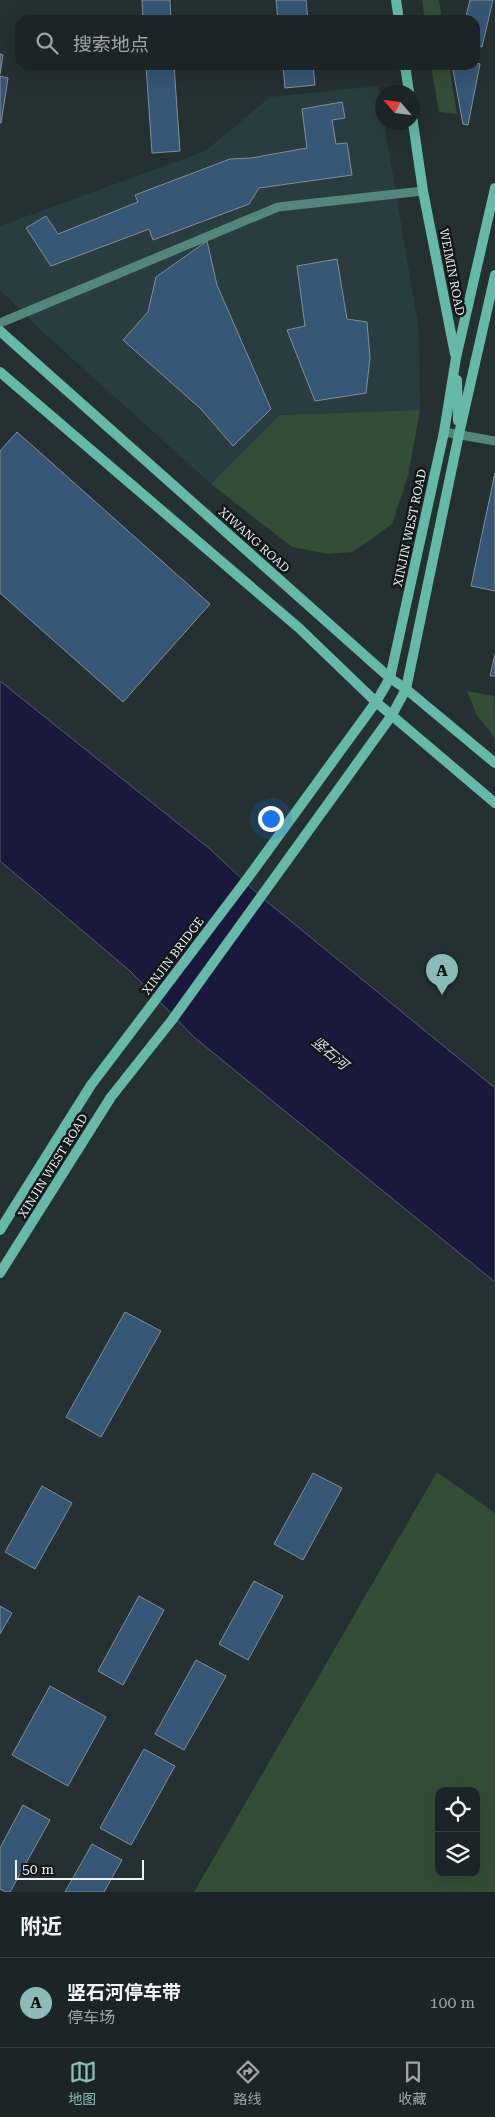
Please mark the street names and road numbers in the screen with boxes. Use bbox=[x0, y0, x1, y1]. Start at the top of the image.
street label: WEIMIN ROAD bbox=[437, 227, 467, 317]
street label: XINJIN WEST ROAD bbox=[391, 468, 429, 588]
street label: XIWANG ROAD bbox=[216, 504, 292, 576]
street label: XINJIN BRIDGE bbox=[139, 914, 207, 998]
street label: XINJIN WEST ROAD bbox=[15, 1111, 91, 1221]

